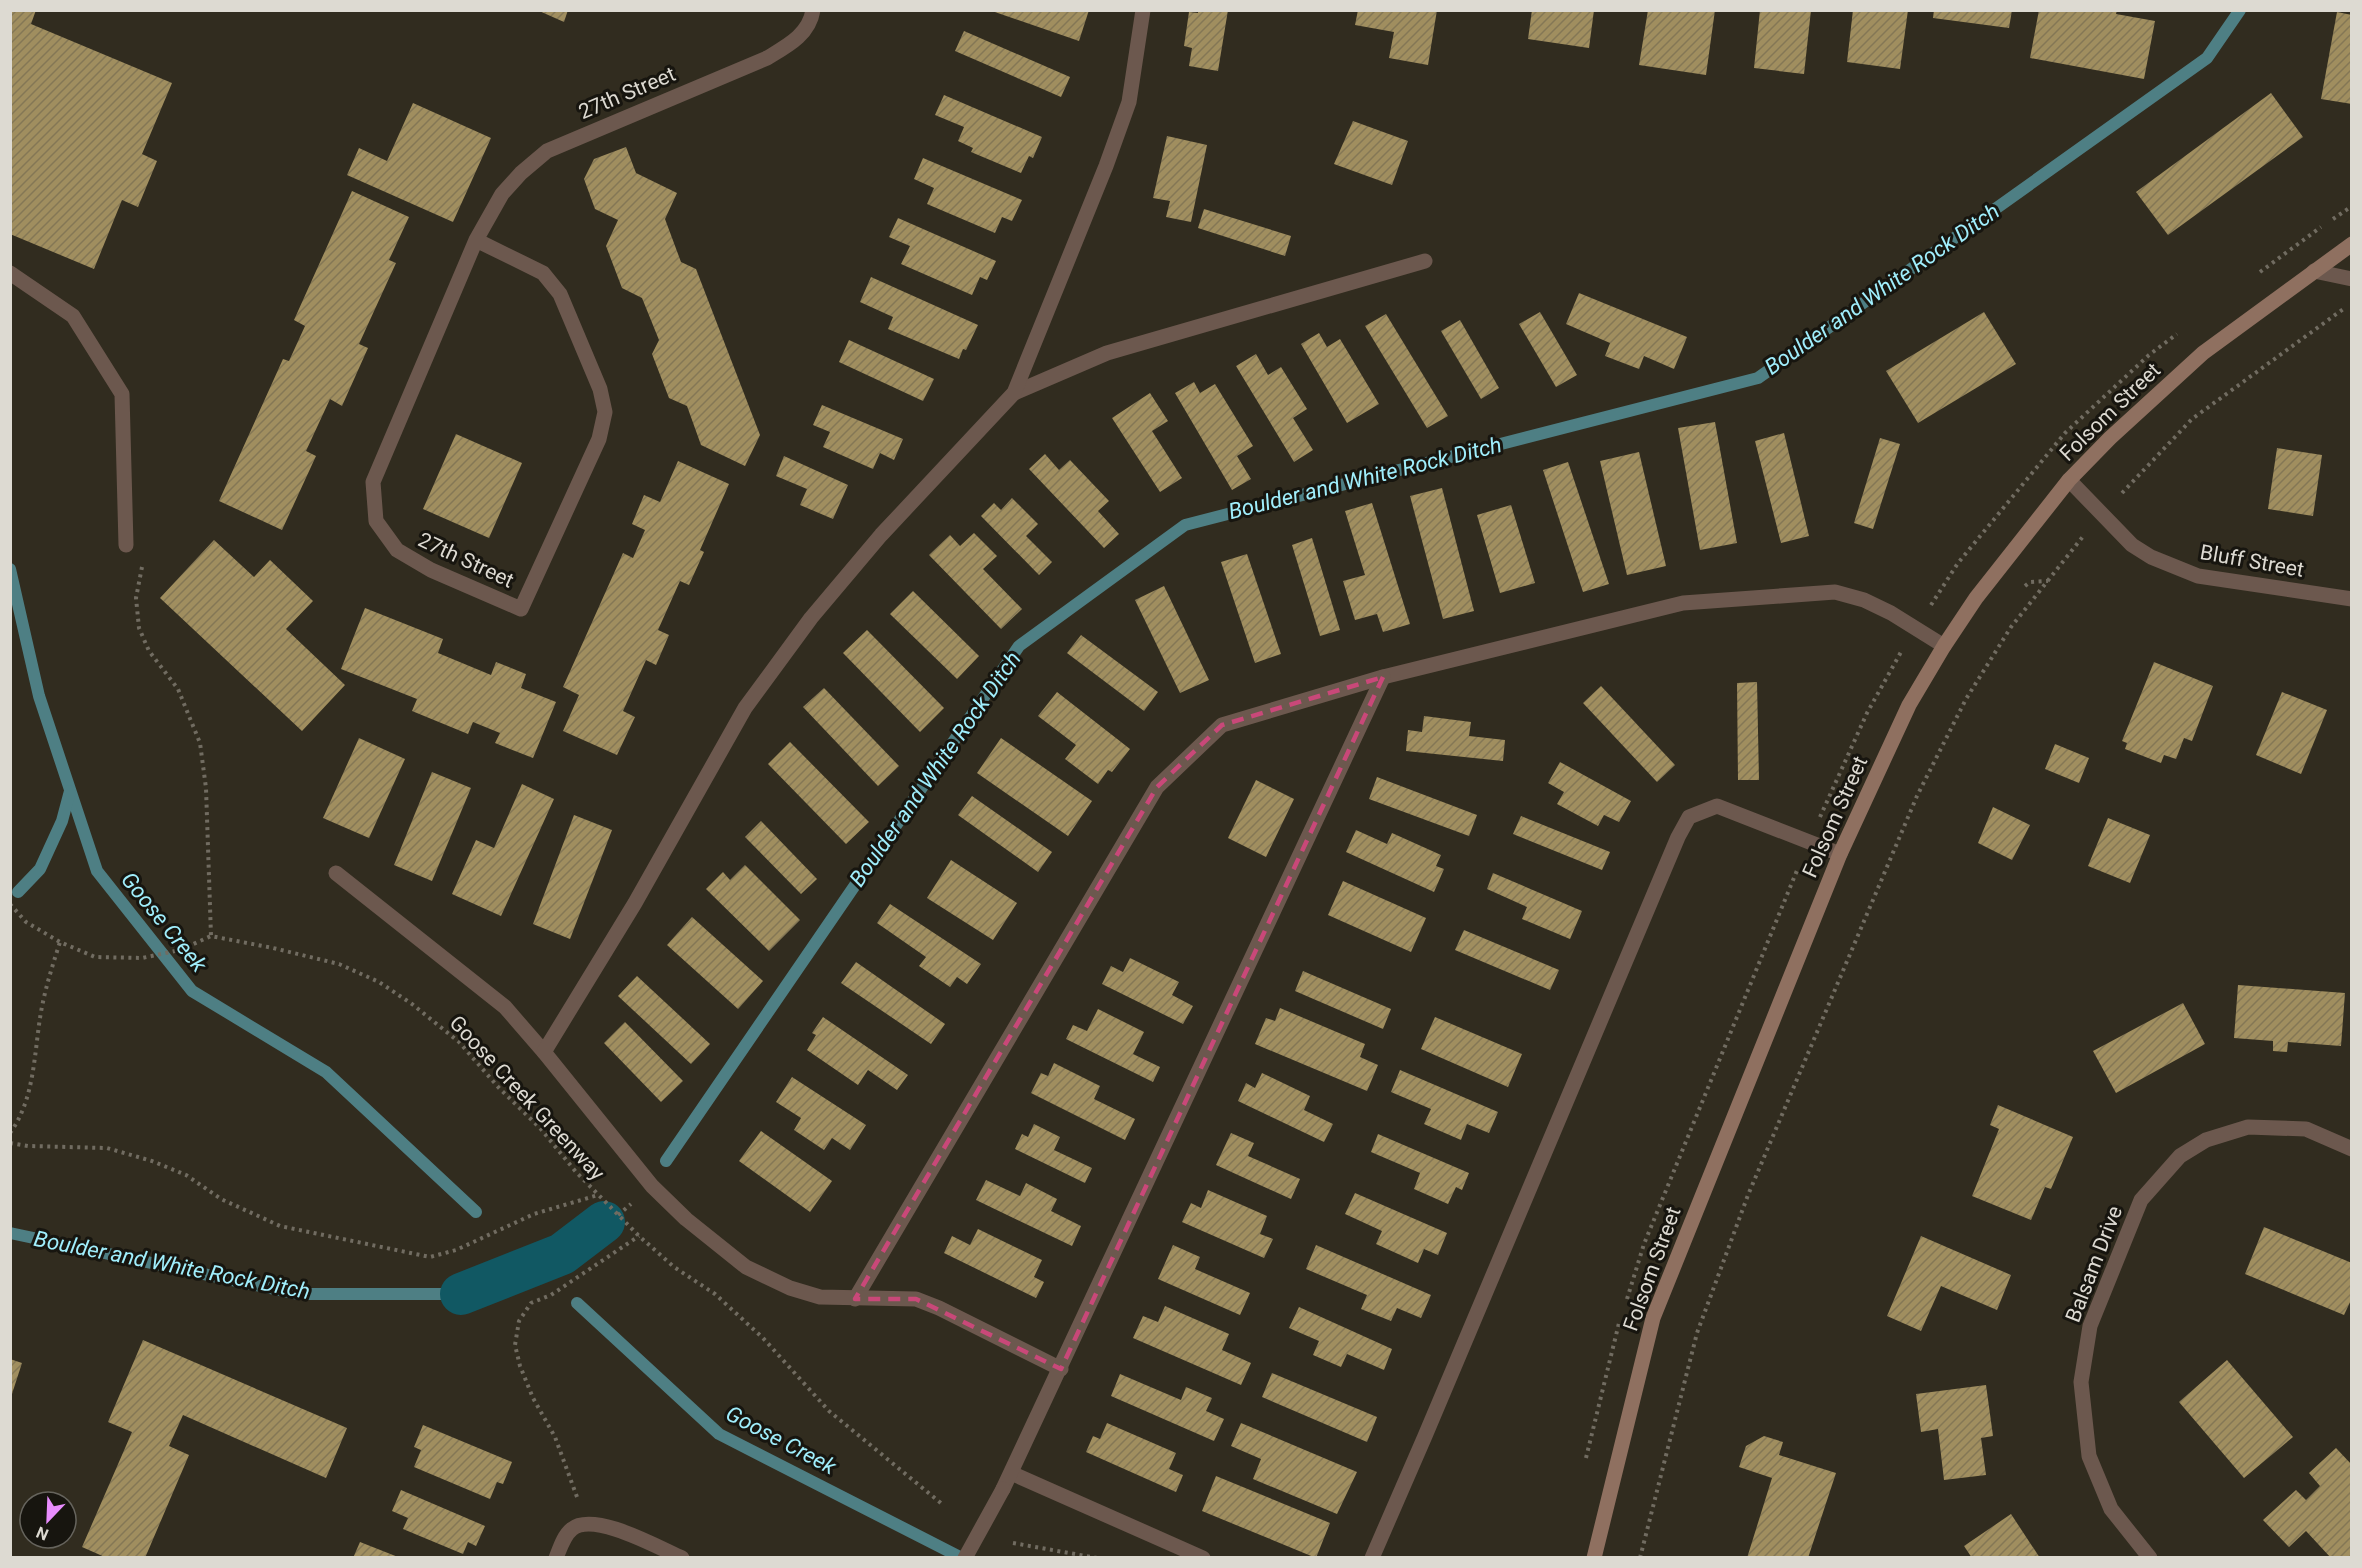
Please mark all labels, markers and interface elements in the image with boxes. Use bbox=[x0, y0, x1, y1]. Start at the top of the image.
street label: 27th Street bbox=[575, 62, 679, 124]
water label: Boulder and White Rock Ditch bbox=[1760, 198, 2004, 380]
street label: Folsom Street bbox=[2055, 358, 2165, 466]
water label: Boulder and White Rock Ditch bbox=[1226, 432, 1504, 524]
street label: 27th Street bbox=[414, 527, 518, 593]
street label: Bluff Street bbox=[2198, 540, 2306, 582]
water label: Boulder and White Rock Ditch bbox=[844, 647, 1026, 891]
street label: Folsom Street bbox=[1798, 752, 1873, 881]
water label: Goose Creek bbox=[116, 867, 213, 978]
street label: Goose Creek Greenway bbox=[444, 1011, 610, 1185]
street label: Balsam Drive bbox=[2061, 1202, 2127, 1326]
street label: Folsom Street bbox=[1618, 1204, 1686, 1334]
water label: Boulder and White Rock Ditch bbox=[32, 1226, 312, 1304]
water label: Goose Creek bbox=[722, 1401, 841, 1480]
north arrow bbox=[18, 1490, 78, 1550]
text: N bbox=[33, 1522, 51, 1544]

